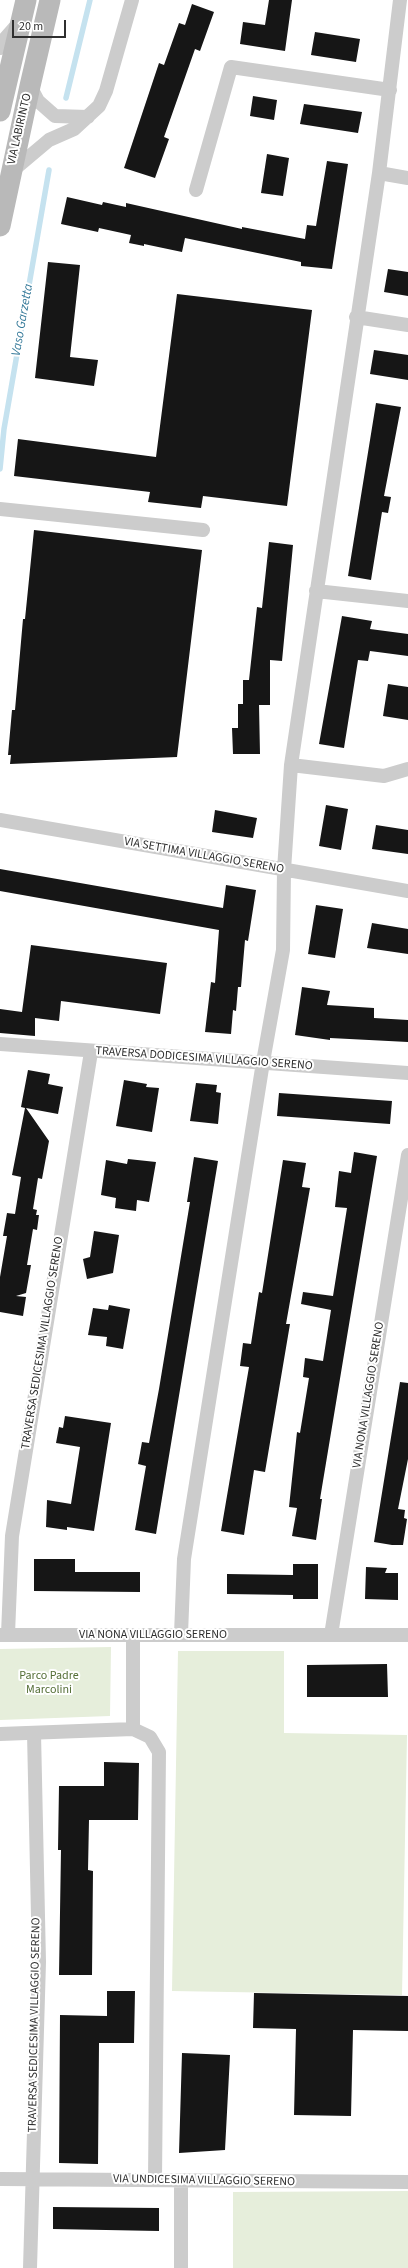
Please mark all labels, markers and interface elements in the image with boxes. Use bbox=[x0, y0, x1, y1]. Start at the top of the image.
scale bar bbox=[14, 12, 68, 38]
text: 20 m bbox=[19, 18, 43, 35]
street label: VIA LABIRINTO bbox=[5, 92, 35, 166]
water label: Vaso Garzetta bbox=[9, 283, 37, 357]
street label: VIA SETTIMA VILLAGGIO SERENO bbox=[123, 835, 285, 877]
street label: TRAVERSA DODICESIMA VILLAGGIO SERENO bbox=[95, 1044, 313, 1074]
street label: TRAVERSA SEDICESIMA VILLAGGIO SERENO bbox=[19, 1236, 67, 1450]
street label: VIA NONA VILLAGGIO SERENO bbox=[350, 1321, 388, 1469]
street label: VIA NONA VILLAGGIO SERENO bbox=[79, 1628, 227, 1642]
park label: Parco Padre Marcolini bbox=[19, 1669, 79, 1697]
street label: TRAVERSA SEDICESIMA VILLAGGIO SERENO bbox=[26, 1917, 44, 2133]
street label: VIA UNDICESIMA VILLAGGIO SERENO bbox=[113, 2172, 295, 2190]

